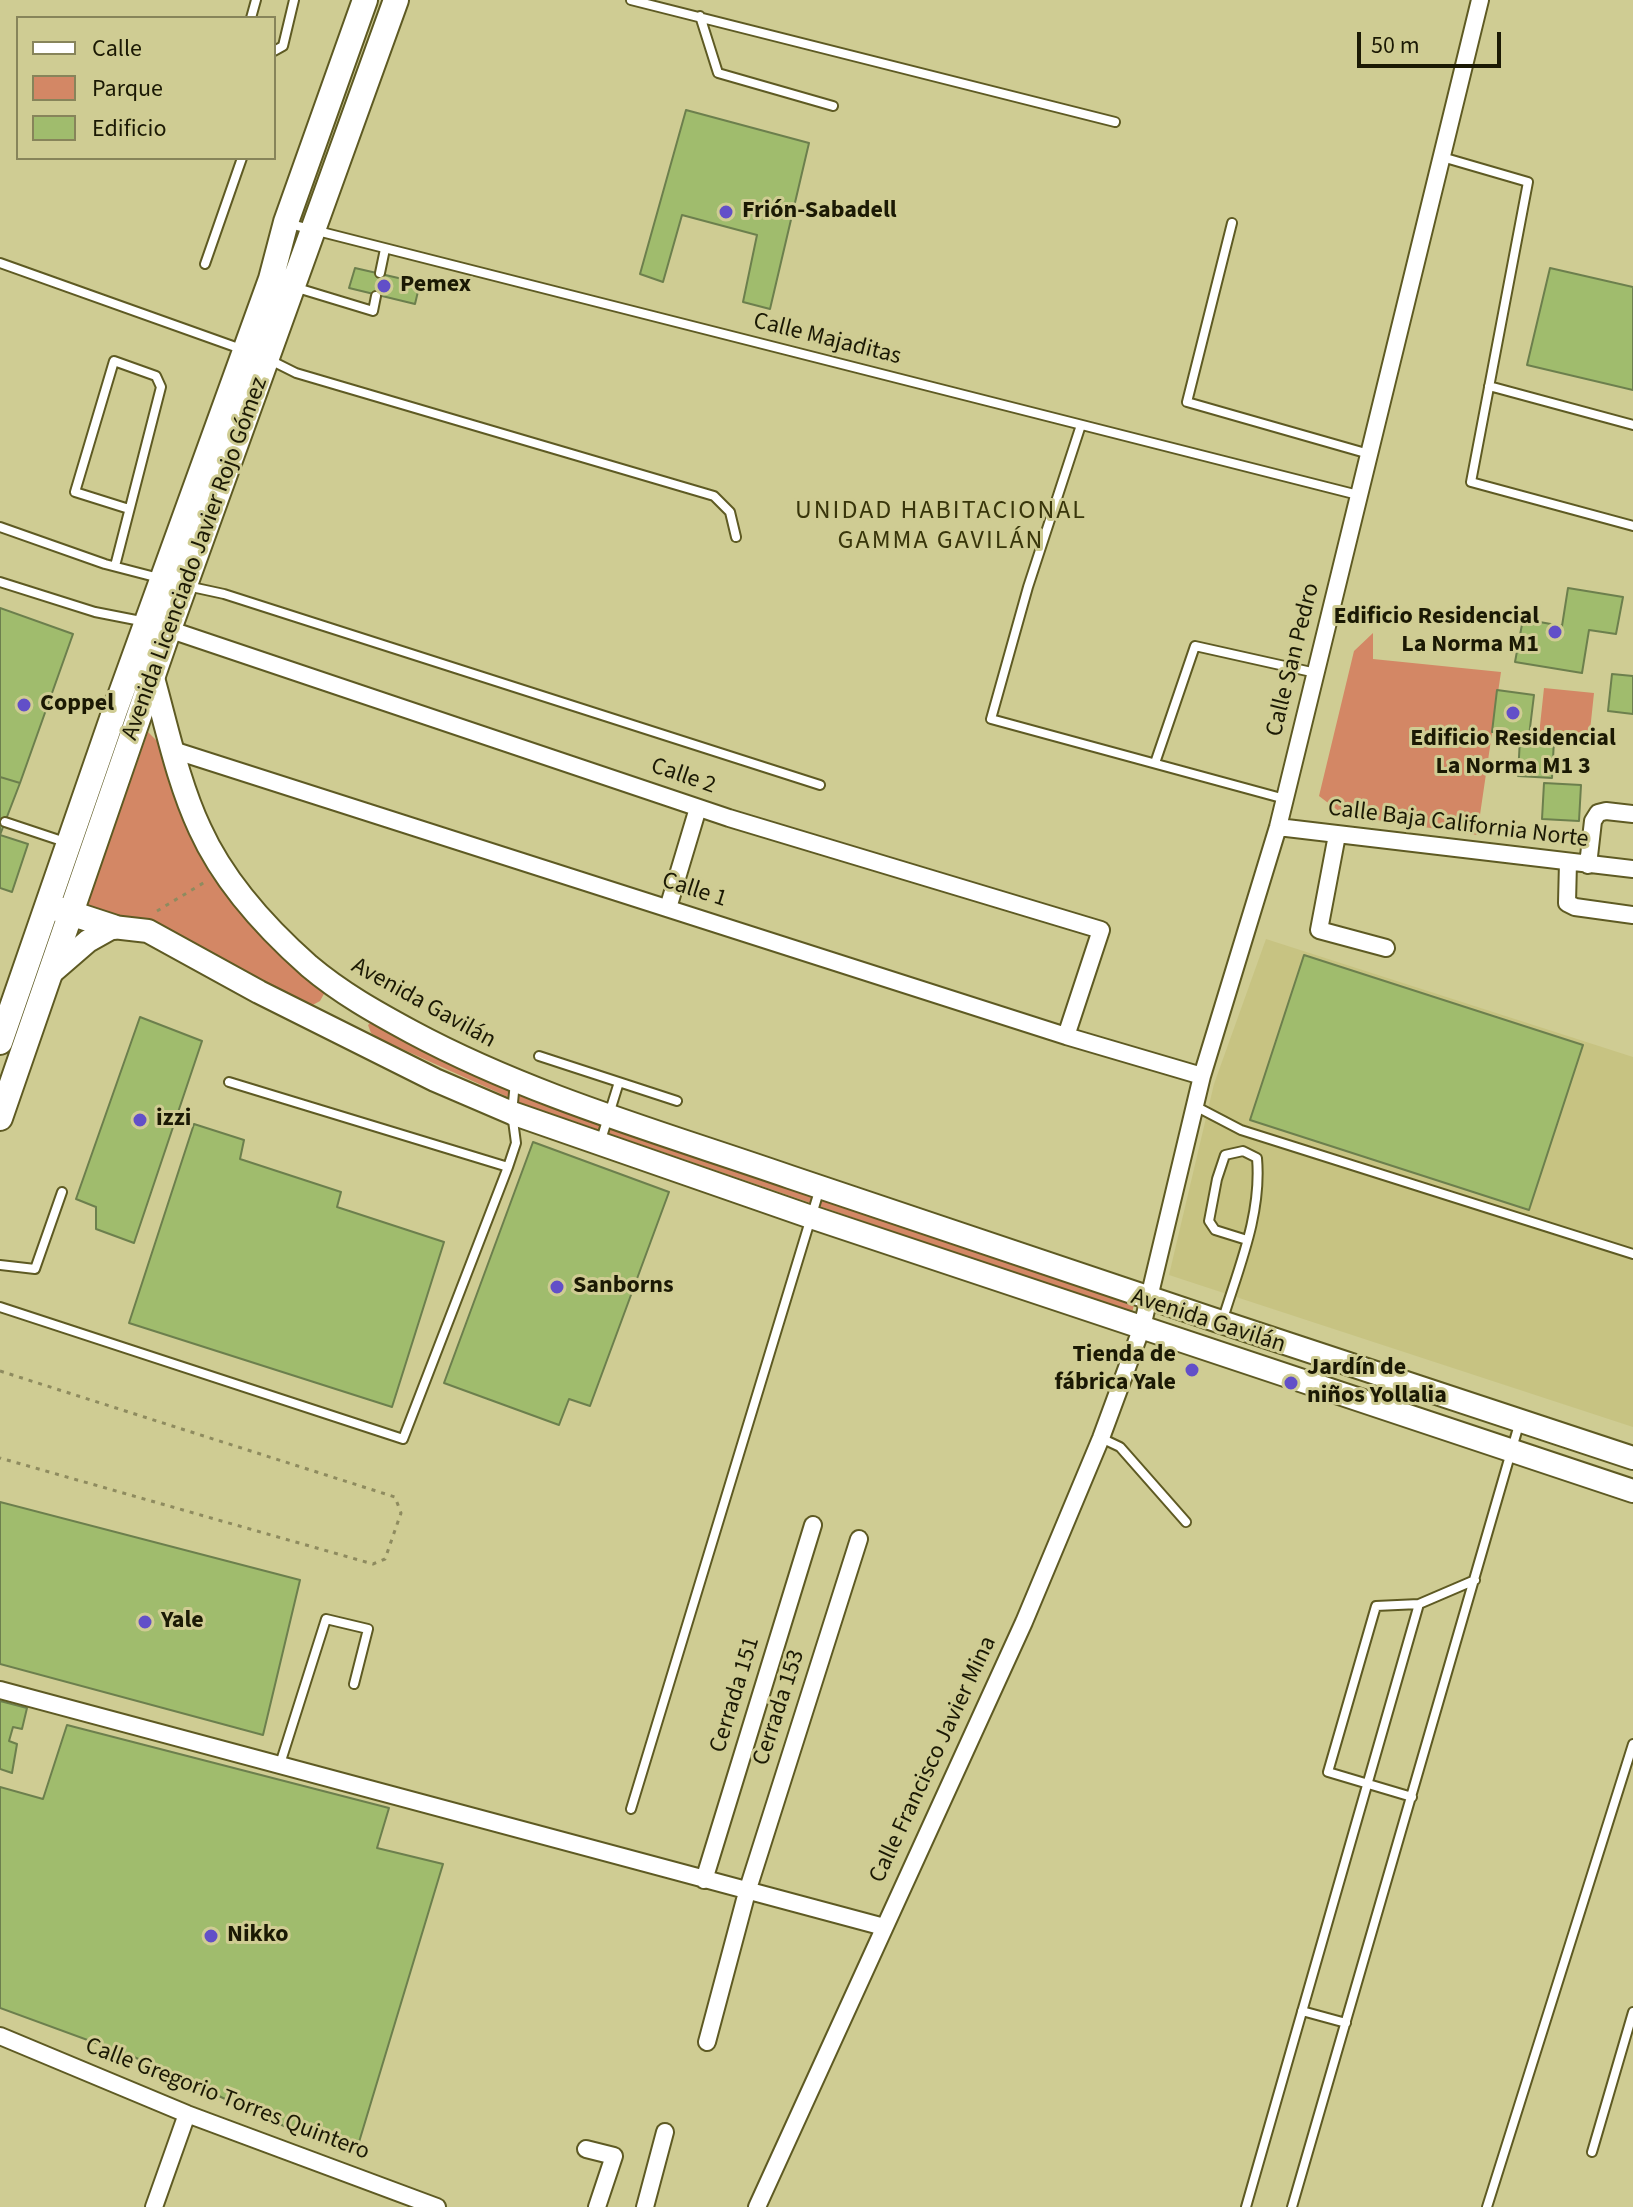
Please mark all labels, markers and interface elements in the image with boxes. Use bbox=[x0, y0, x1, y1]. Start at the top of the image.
legend bbox=[16, 16, 276, 160]
scale bar bbox=[1361, 16, 1505, 66]
text: 50 m bbox=[1371, 28, 1420, 63]
text: Calle bbox=[92, 31, 142, 66]
text: Parque bbox=[92, 71, 163, 106]
text: Edificio bbox=[92, 111, 166, 146]
place label: Frión-Sabadell bbox=[742, 198, 897, 226]
marker: Frión-Sabadell bbox=[717, 203, 735, 221]
place label: Pemex bbox=[400, 272, 471, 300]
marker: Pemex bbox=[375, 277, 393, 295]
street label: Calle Majaditas bbox=[750, 308, 904, 372]
street label: Avenida Licenciado Javier Rojo Gómez bbox=[117, 374, 275, 744]
district label: UNIDAD HABITACIONAL GAMMA GAVILÁN bbox=[795, 496, 1087, 558]
street label: Calle San Pedro bbox=[1261, 580, 1327, 740]
place label: Edificio Residencial La Norma M1 bbox=[1333, 604, 1539, 660]
marker: Edificio Residencial La Norma M1 bbox=[1546, 623, 1564, 641]
place label: Coppel bbox=[40, 691, 114, 719]
marker: Coppel bbox=[15, 696, 33, 714]
marker: Edificio Residencial La Norma M1 3 bbox=[1504, 704, 1522, 722]
place label: Edificio Residencial La Norma M1 3 bbox=[1410, 726, 1616, 782]
street label: Calle 2 bbox=[647, 753, 719, 801]
street label: Calle Baja California Norte bbox=[1326, 795, 1590, 855]
street label: Calle 1 bbox=[658, 867, 730, 915]
street label: Avenida Gavilán bbox=[346, 953, 500, 1055]
place label: izzi bbox=[156, 1106, 191, 1134]
marker: izzi bbox=[131, 1111, 149, 1129]
place label: Sanborns bbox=[573, 1273, 674, 1301]
marker: Sanborns bbox=[548, 1278, 566, 1296]
street label: Avenida Gavilán bbox=[1127, 1284, 1289, 1360]
place label: Tienda de fábrica Yale bbox=[1055, 1342, 1176, 1398]
place label: Jardín de niños Yollalia bbox=[1307, 1355, 1447, 1411]
marker: Tienda de fábrica Yale bbox=[1183, 1361, 1201, 1379]
marker: Jardín de niños Yollalia bbox=[1282, 1374, 1300, 1392]
place label: Yale bbox=[161, 1608, 204, 1636]
marker: Yale bbox=[136, 1613, 154, 1631]
street label: Calle Francisco Javier Mina bbox=[864, 1632, 1004, 1888]
street label: Cerrada 151 bbox=[705, 1634, 767, 1756]
street label: Cerrada 153 bbox=[748, 1647, 812, 1769]
place label: Nikko bbox=[227, 1922, 289, 1950]
marker: Nikko bbox=[202, 1927, 220, 1945]
street label: Calle Gregorio Torres Quintero bbox=[81, 2032, 373, 2168]

